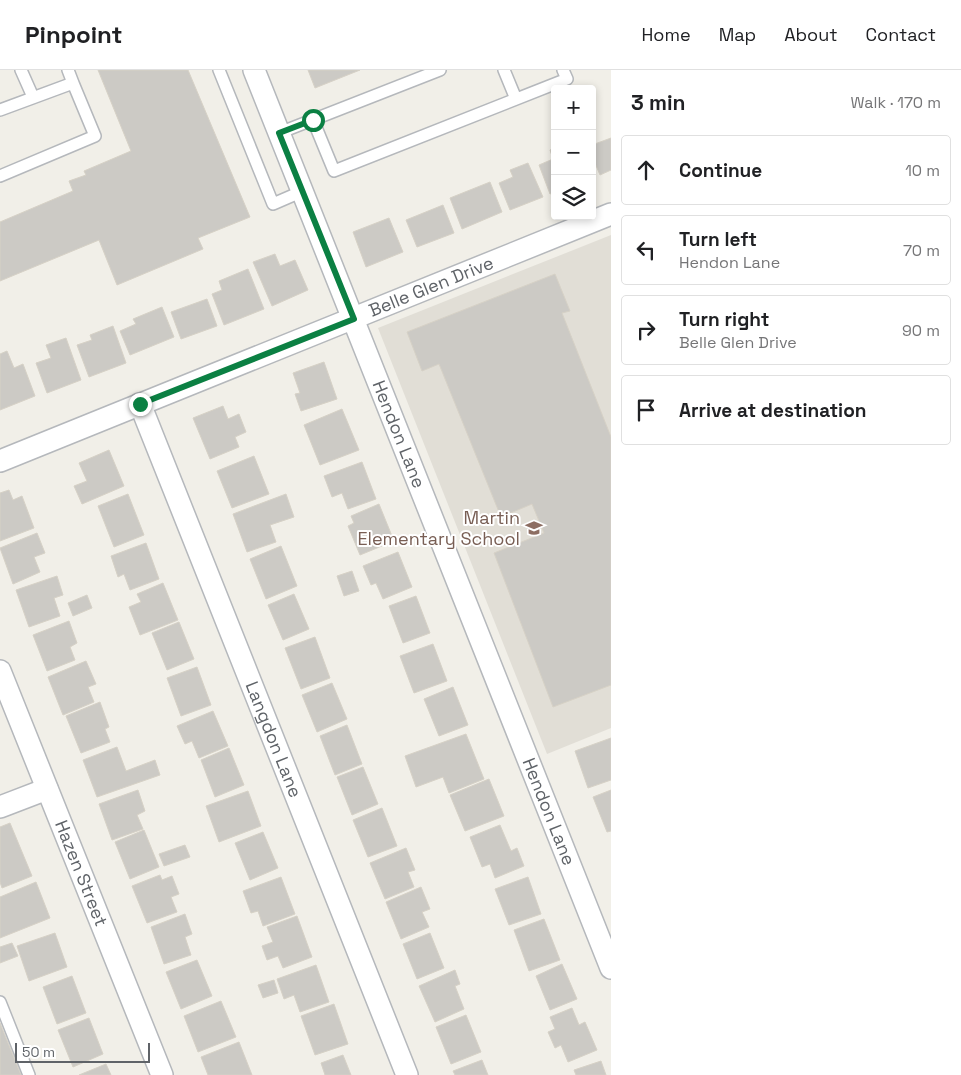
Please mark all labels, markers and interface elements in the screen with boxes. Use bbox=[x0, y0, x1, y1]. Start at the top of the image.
text: Pinpoint bbox=[25, 19, 122, 50]
text: Home bbox=[642, 23, 691, 46]
text: Map bbox=[719, 23, 756, 46]
text: About bbox=[784, 23, 838, 46]
text: Contact bbox=[866, 23, 936, 46]
map controls bbox=[551, 85, 596, 220]
button: + bbox=[551, 85, 596, 130]
text: 3 min bbox=[631, 89, 686, 116]
text: Walk · 170 m bbox=[851, 92, 941, 113]
route start bbox=[302, 109, 325, 132]
button: − bbox=[551, 130, 596, 175]
icon: ahead bbox=[632, 156, 660, 184]
text: Continue bbox=[679, 158, 762, 183]
text: 10 m bbox=[905, 160, 940, 181]
button: layers bbox=[551, 175, 596, 220]
text: Turn left bbox=[679, 227, 757, 252]
icon: left bbox=[632, 236, 660, 264]
text: 70 m bbox=[903, 240, 940, 261]
street label: Belle Glen Drive bbox=[365, 251, 497, 322]
text: Hendon Lane bbox=[679, 252, 780, 273]
text: Turn right bbox=[679, 307, 769, 332]
icon: right bbox=[632, 316, 660, 344]
text: 90 m bbox=[902, 320, 940, 341]
text: Belle Glen Drive bbox=[679, 332, 797, 353]
street label: Hendon Lane bbox=[368, 377, 431, 491]
route end bbox=[129, 393, 152, 416]
icon: arrive bbox=[632, 396, 660, 424]
text: Arrive at destination bbox=[679, 398, 867, 423]
place label: Martin Elementary School bbox=[357, 506, 520, 550]
school or university icon: Martin Elementary School bbox=[524, 518, 544, 538]
street label: Langdon Lane bbox=[240, 678, 307, 801]
street label: Hendon Lane bbox=[518, 754, 581, 868]
street label: Hazen Street bbox=[50, 817, 113, 930]
scale bar bbox=[15, 1040, 150, 1063]
text: 50 m bbox=[22, 1043, 55, 1061]

